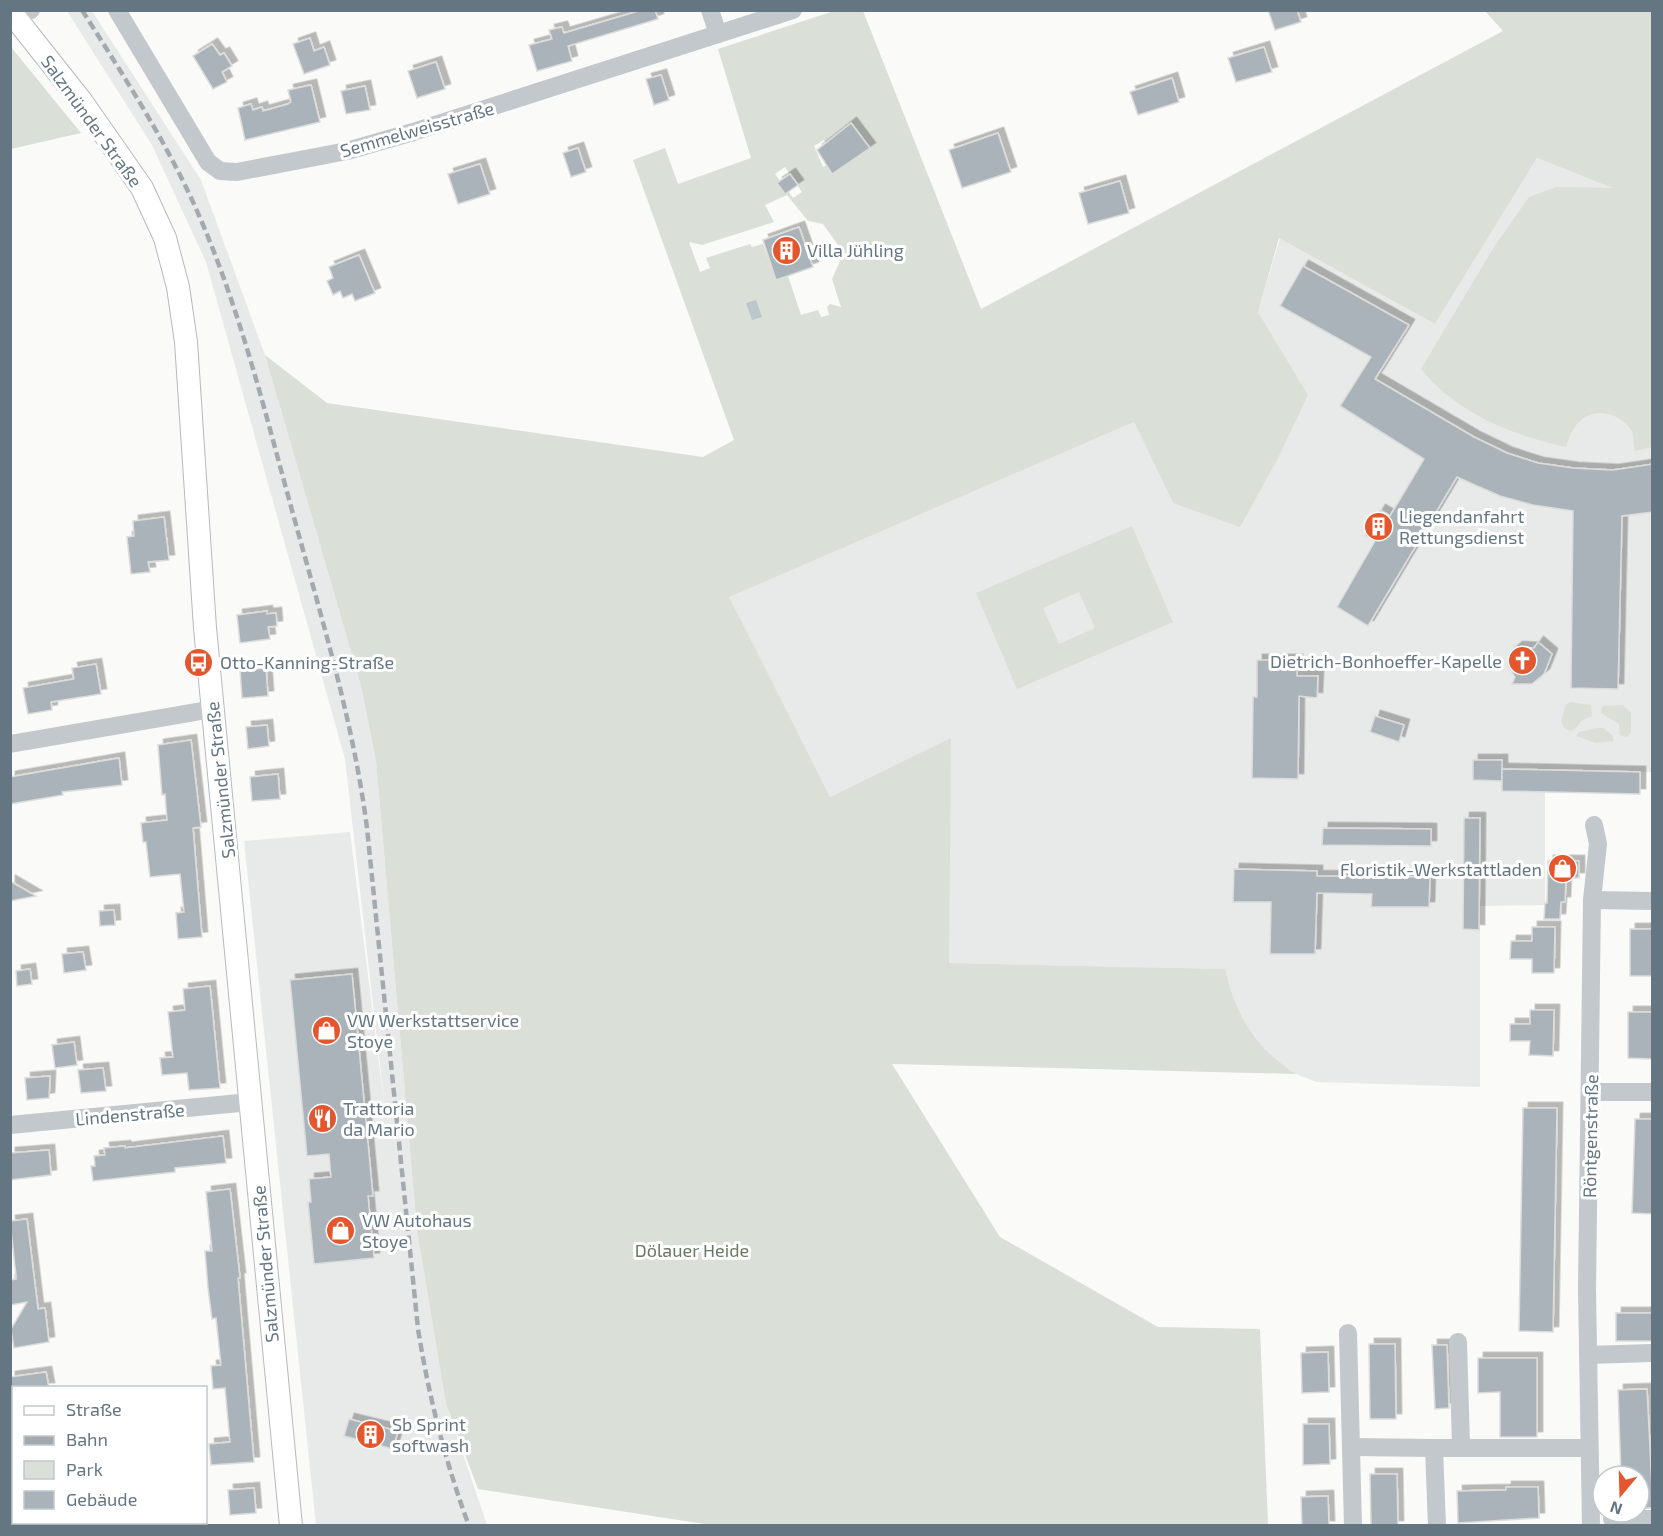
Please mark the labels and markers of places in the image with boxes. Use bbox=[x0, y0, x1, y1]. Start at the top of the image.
building icon: Villa Jühling bbox=[770, 234, 802, 266]
place label: Villa Jühling bbox=[807, 239, 904, 261]
place label: Liegendanfahrt Rettungsdienst bbox=[1399, 505, 1525, 548]
building icon: Liegendanfahrt Rettungsdienst bbox=[1362, 510, 1394, 542]
church icon: Dietrich-Bonhoeffer-Kapelle bbox=[1507, 645, 1539, 677]
bus stop icon: Otto-Kanning-Straße bbox=[183, 646, 215, 678]
place label: Dietrich-Bonhoeffer-Kapelle bbox=[1270, 650, 1502, 672]
place label: Otto-Kanning-Straße bbox=[220, 651, 394, 673]
shop icon: Floristik-Werkstattladen bbox=[1547, 853, 1579, 885]
place label: Floristik-Werkstattladen bbox=[1340, 858, 1542, 880]
place label: VW Werkstattservice Stoye bbox=[347, 1009, 519, 1052]
shop icon: VW Werkstattservice Stoye bbox=[310, 1014, 342, 1046]
place label: Trattoria da Mario bbox=[343, 1097, 415, 1140]
restaurant icon: Trattoria da Mario bbox=[306, 1102, 338, 1134]
place label: VW Autohaus Stoye bbox=[362, 1209, 472, 1252]
shop icon: VW Autohaus Stoye bbox=[325, 1214, 357, 1246]
place label: Sb Sprint softwash bbox=[392, 1413, 469, 1456]
building icon: Sb Sprint softwash bbox=[355, 1418, 387, 1450]

